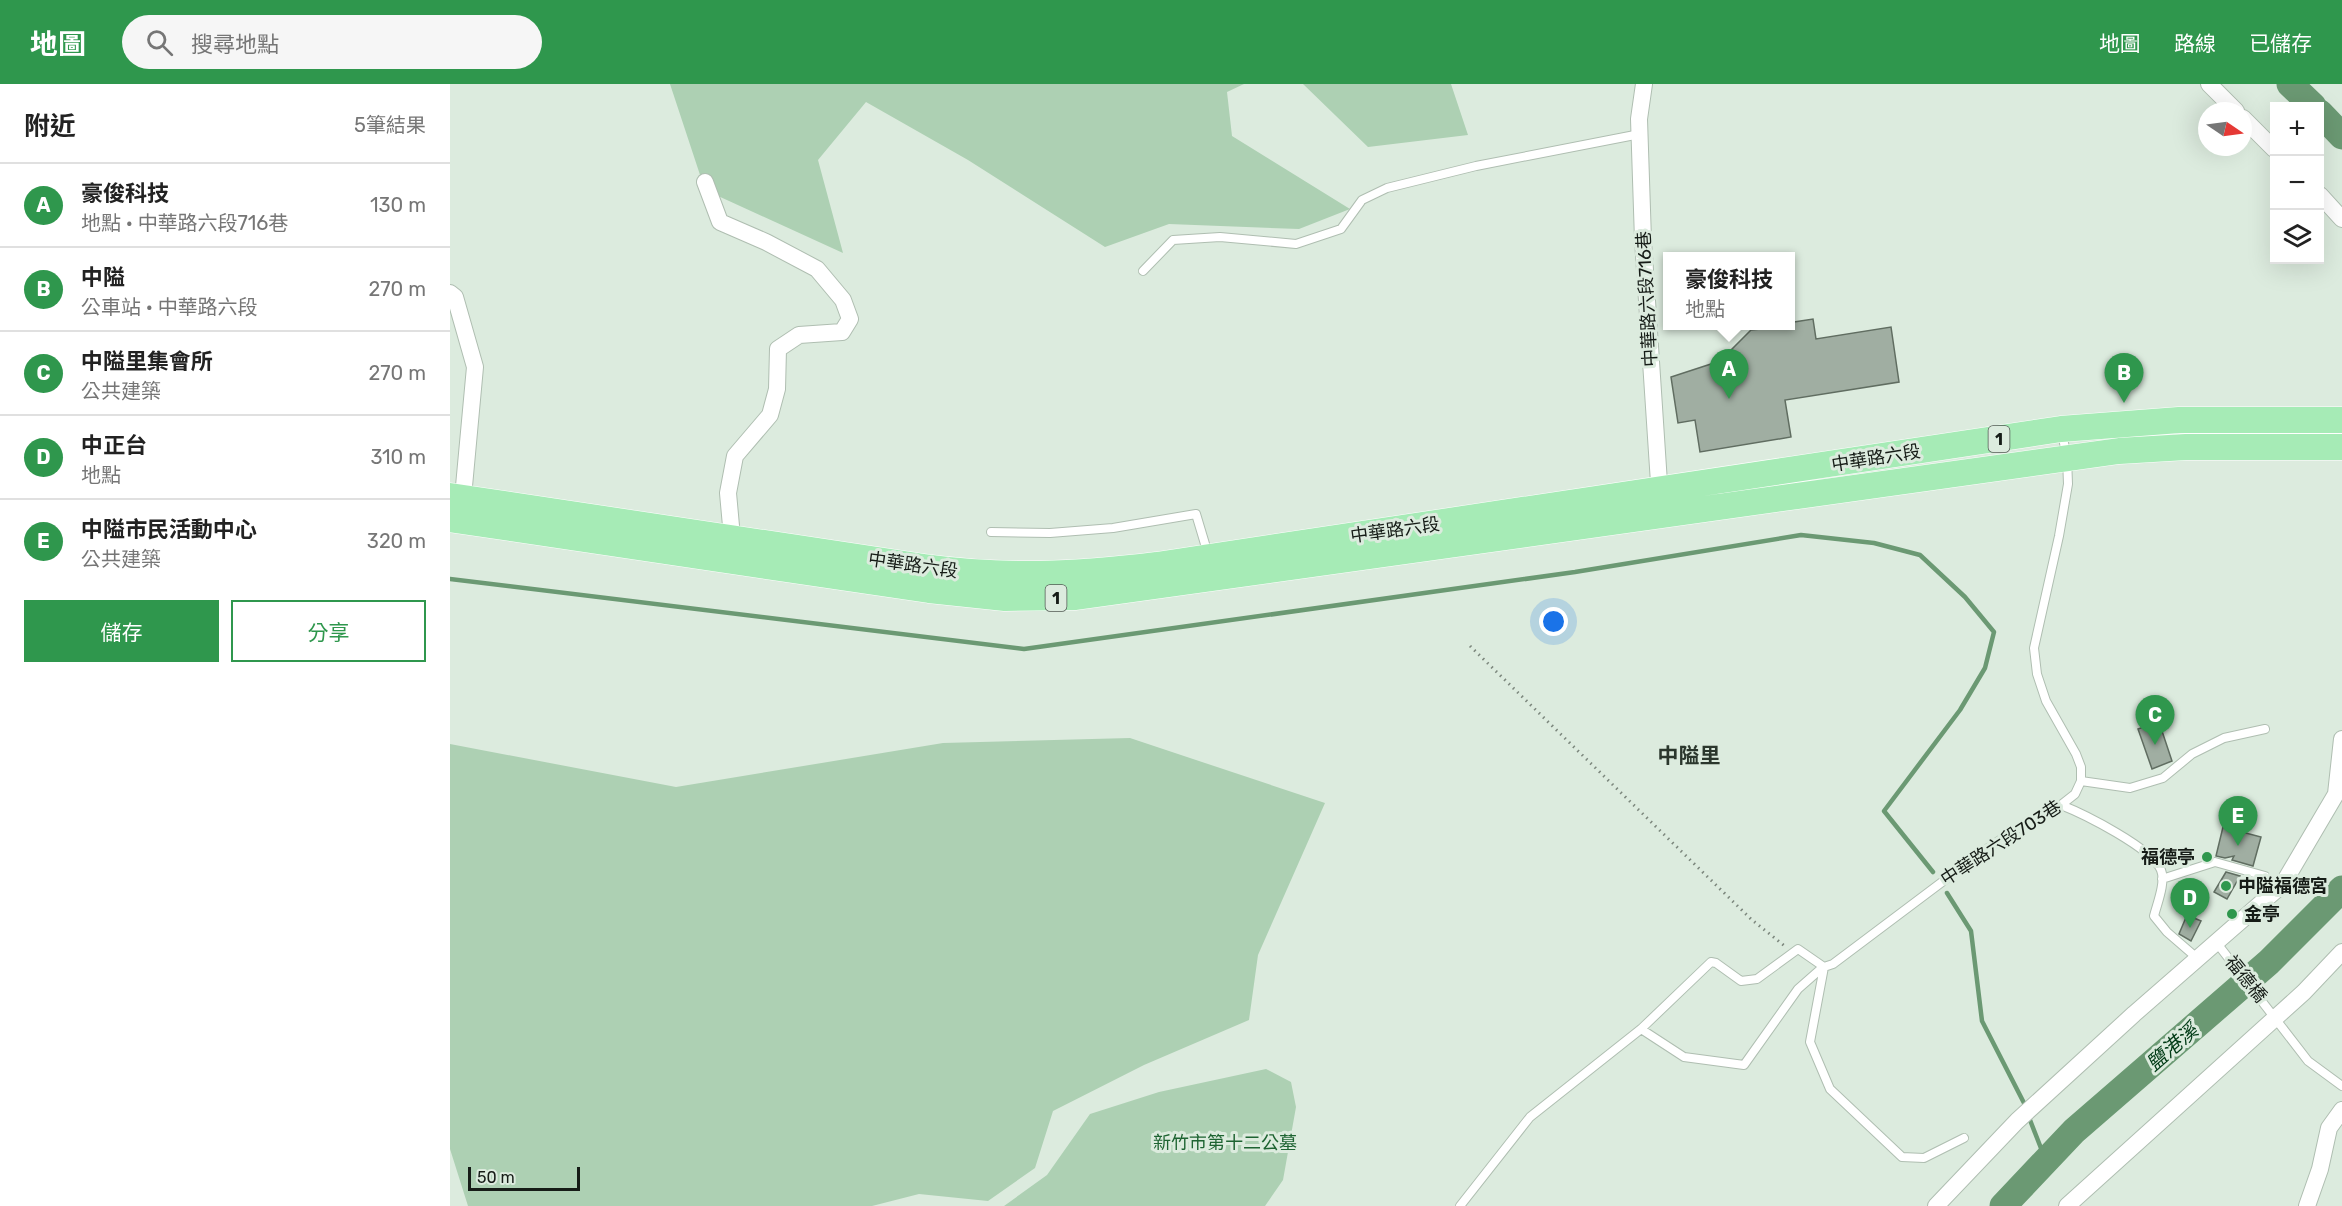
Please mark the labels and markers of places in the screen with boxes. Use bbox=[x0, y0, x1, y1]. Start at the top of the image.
pin: A bbox=[1710, 350, 1748, 399]
pin: B bbox=[2104, 354, 2144, 403]
pin: C bbox=[2136, 696, 2174, 745]
pin: E bbox=[2218, 796, 2258, 846]
place label: 福德亭 bbox=[2141, 846, 2195, 868]
marker: 福德亭 bbox=[2200, 850, 2214, 864]
place label: 中隘福德宮 bbox=[2238, 875, 2328, 897]
pin: D bbox=[2170, 878, 2210, 928]
marker: 中隘福德宮 bbox=[2219, 879, 2233, 893]
place label: 金亭 bbox=[2244, 903, 2280, 925]
marker: 金亭 bbox=[2225, 907, 2239, 921]

